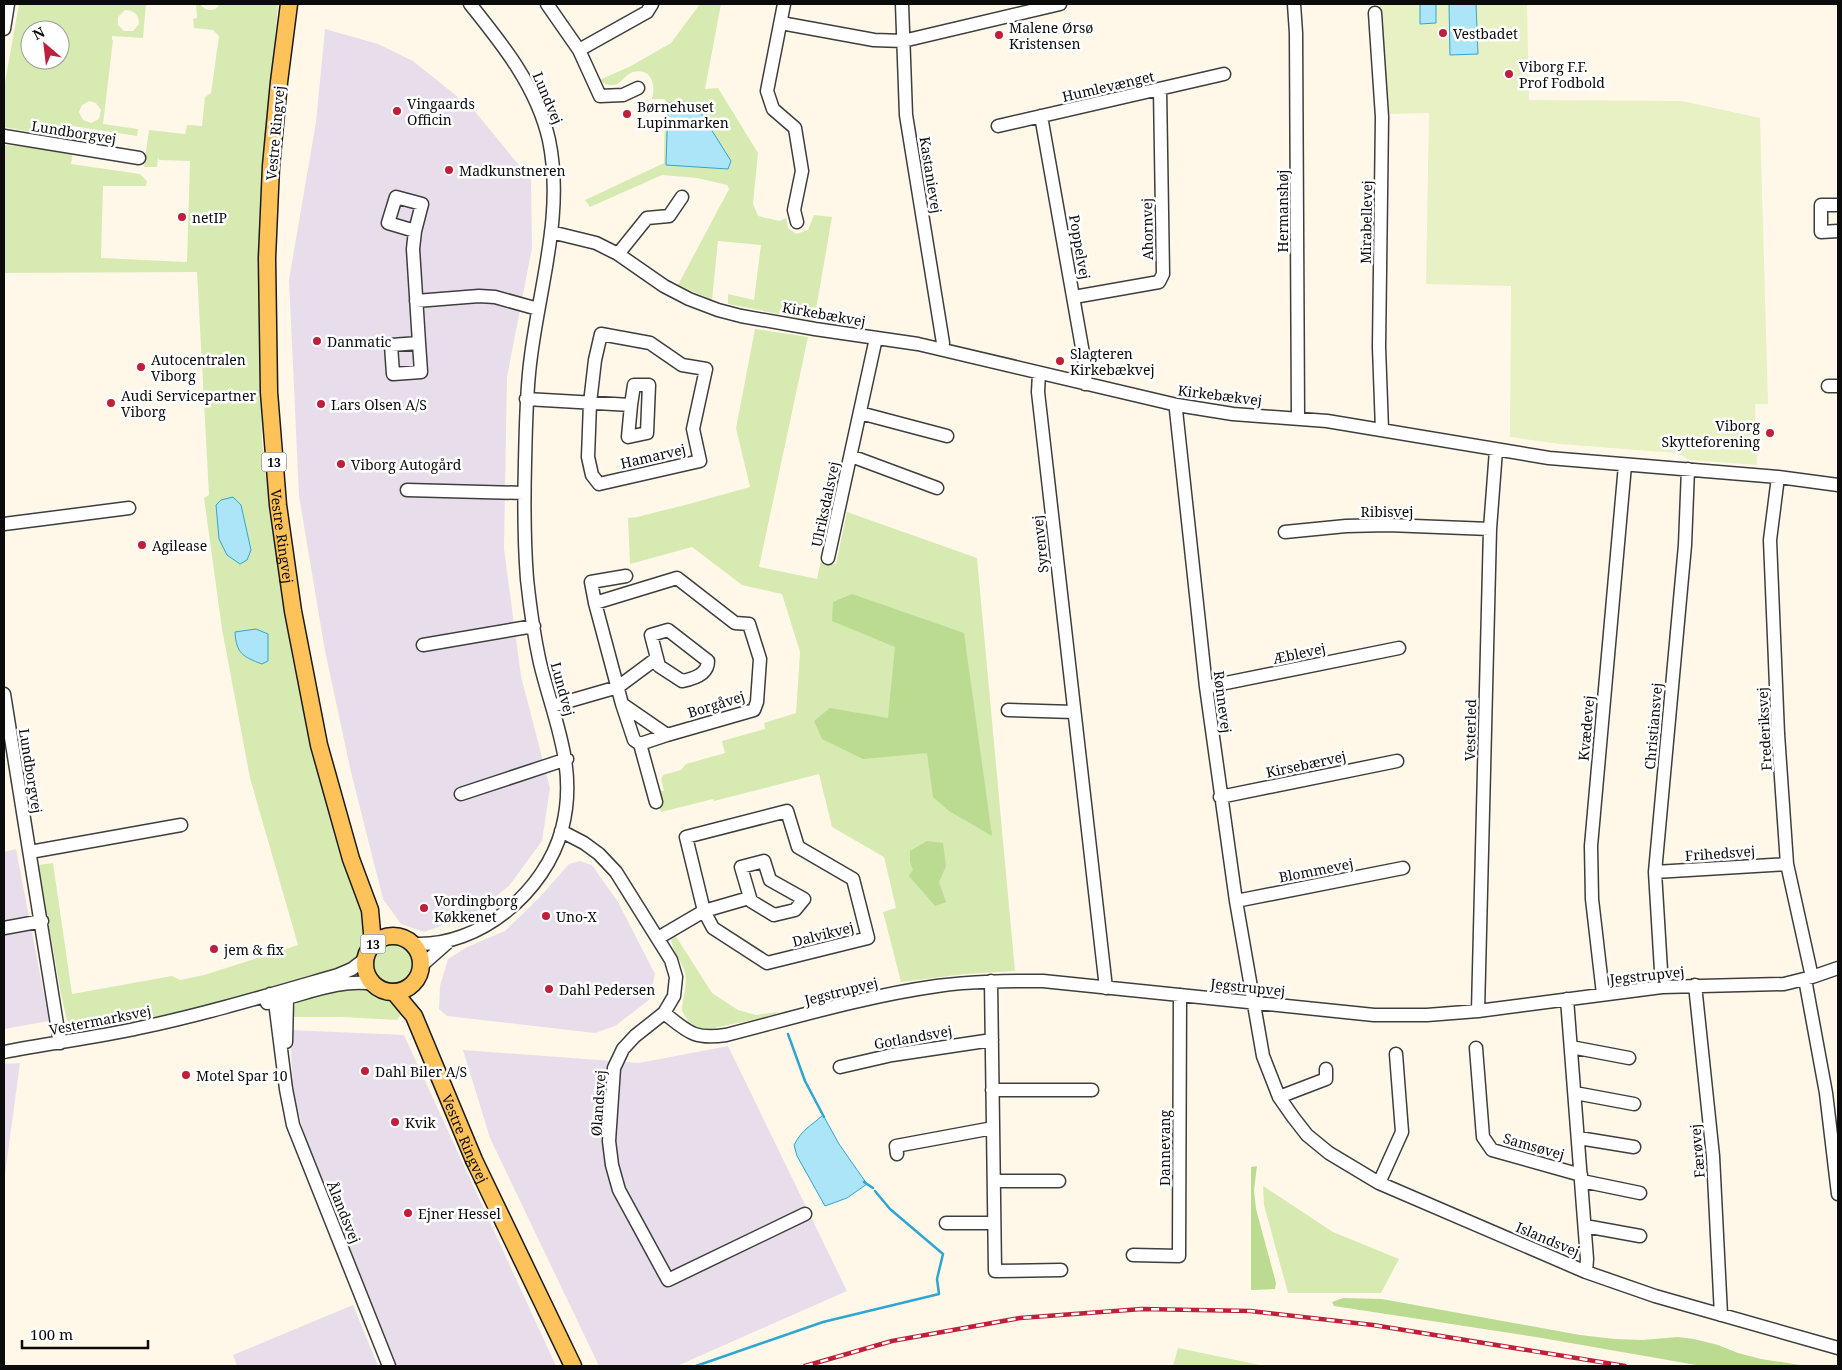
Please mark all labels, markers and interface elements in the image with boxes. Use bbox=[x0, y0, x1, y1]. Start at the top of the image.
place label: Malene Ørsø Kristensen bbox=[1009, 18, 1093, 53]
north arrow bbox=[20, 20, 70, 70]
text: N bbox=[29, 22, 48, 44]
place label: Vestbadet bbox=[1453, 24, 1518, 43]
marker: Vestbadet bbox=[1437, 27, 1449, 39]
marker: Malene Ørsø Kristensen bbox=[993, 29, 1005, 41]
place label: Viborg F.F. Prof Fodbold bbox=[1519, 57, 1605, 92]
street label: Humlevænget bbox=[1060, 66, 1156, 106]
marker: Viborg F.F. Prof Fodbold bbox=[1503, 68, 1515, 80]
street label: Lundvej bbox=[529, 69, 567, 127]
street label: Vestre Ringvej bbox=[261, 85, 289, 181]
place label: Vingaards Officin bbox=[407, 94, 475, 129]
place label: Børnehuset Lupinmarken bbox=[637, 97, 729, 132]
marker: Vingaards Officin bbox=[391, 105, 403, 117]
marker: Børnehuset Lupinmarken bbox=[621, 108, 633, 120]
street label: Lundborgvej bbox=[30, 116, 118, 148]
street label: Kastanievej bbox=[916, 135, 946, 215]
place label: Madkunstneren bbox=[459, 161, 566, 180]
marker: Madkunstneren bbox=[443, 164, 455, 176]
street label: Hermanshøj bbox=[1273, 170, 1292, 252]
street label: Mirabellevej bbox=[1356, 180, 1376, 264]
street label: Ahornvej bbox=[1137, 198, 1157, 260]
place label: netIP bbox=[192, 208, 227, 227]
marker: netIP bbox=[176, 211, 188, 223]
street label: Poppelvej bbox=[1065, 213, 1095, 281]
street label: Kirkebækvej bbox=[781, 297, 867, 331]
place label: Danmatic bbox=[327, 332, 392, 351]
marker: Danmatic bbox=[311, 335, 323, 347]
place label: Slagteren Kirkebækvej bbox=[1070, 344, 1155, 379]
place label: Autocentralen Viborg bbox=[151, 350, 246, 385]
marker: Slagteren Kirkebækvej bbox=[1054, 355, 1066, 367]
marker: Autocentralen Viborg bbox=[135, 361, 147, 373]
street label: Kirkebækvej bbox=[1177, 380, 1263, 410]
place label: Audi Servicepartner Viborg bbox=[121, 386, 256, 421]
place label: Lars Olsen A/S bbox=[331, 395, 427, 414]
marker: Audi Servicepartner Viborg bbox=[105, 397, 117, 409]
marker: Lars Olsen A/S bbox=[315, 398, 327, 410]
place label: Viborg Skytteforening bbox=[1662, 416, 1760, 451]
marker: Viborg Skytteforening bbox=[1764, 427, 1776, 439]
street label: Hamarvej bbox=[618, 439, 688, 473]
road number: 13 bbox=[262, 452, 286, 472]
place label: Viborg Autogård bbox=[351, 455, 462, 474]
marker: Viborg Autogård bbox=[335, 458, 347, 470]
street label: Ulriksdalsvej bbox=[807, 460, 843, 548]
street label: Vestre Ringvej bbox=[267, 488, 298, 585]
street label: Ribisvej bbox=[1361, 502, 1413, 521]
street label: Syrenvej bbox=[1028, 514, 1052, 574]
place label: Agilease bbox=[152, 536, 207, 555]
marker: Agilease bbox=[136, 539, 148, 551]
street label: Æblevej bbox=[1271, 638, 1327, 668]
street label: Lundvej bbox=[547, 660, 579, 718]
street label: Rønnevej bbox=[1210, 670, 1236, 734]
street label: Christiansvej bbox=[1640, 682, 1666, 770]
street label: Borgåvej bbox=[685, 686, 747, 722]
street label: Frederiksvej bbox=[1752, 687, 1776, 771]
street label: Kvædevej bbox=[1574, 695, 1598, 761]
street label: Vesterled bbox=[1460, 699, 1480, 761]
street label: Lundborgvej bbox=[15, 727, 47, 815]
street label: Kirsebærvej bbox=[1264, 746, 1348, 782]
street label: Frihedsvej bbox=[1684, 841, 1756, 865]
street label: Blommevej bbox=[1277, 853, 1355, 887]
place label: Vordingborg Køkkenet bbox=[434, 891, 518, 926]
marker: Vordingborg Køkkenet bbox=[418, 902, 430, 914]
place label: Uno-X bbox=[556, 907, 597, 926]
marker: Uno-X bbox=[540, 910, 552, 922]
street label: Dalvikvej bbox=[790, 917, 856, 951]
road number: 13 bbox=[360, 934, 386, 954]
place label: jem & fix bbox=[223, 940, 285, 959]
marker: jem & fix bbox=[208, 943, 220, 955]
street label: Jegstrupvej bbox=[1608, 962, 1685, 988]
street label: Jegstrupvej bbox=[801, 973, 880, 1010]
street label: Jegstrupvej bbox=[1209, 974, 1286, 1000]
place label: Dahl Pedersen bbox=[559, 980, 655, 999]
marker: Dahl Pedersen bbox=[543, 983, 555, 995]
street label: Vestermarksvej bbox=[47, 1001, 153, 1039]
street label: Gotlandsvej bbox=[872, 1021, 954, 1053]
place label: Dahl Biler A/S bbox=[375, 1062, 467, 1081]
marker: Dahl Biler A/S bbox=[359, 1065, 371, 1077]
place label: Motel Spar 10 bbox=[196, 1066, 288, 1085]
marker: Motel Spar 10 bbox=[180, 1069, 192, 1081]
street label: Ølandsvej bbox=[586, 1069, 610, 1137]
street label: Vestre Ringvej bbox=[438, 1091, 493, 1186]
street label: Dannevang bbox=[1155, 1109, 1174, 1186]
place label: Kvik bbox=[405, 1113, 436, 1132]
marker: Kvik bbox=[389, 1116, 401, 1128]
street label: Færøvej bbox=[1685, 1123, 1709, 1179]
street label: Samsøvej bbox=[1501, 1128, 1567, 1164]
street label: Ålandsvej bbox=[323, 1178, 365, 1246]
place label: Ejner Hessel bbox=[418, 1204, 501, 1223]
marker: Ejner Hessel bbox=[402, 1207, 414, 1219]
street label: Islandsvej bbox=[1513, 1217, 1583, 1261]
scale bar bbox=[22, 1318, 149, 1350]
text: 100 m bbox=[30, 1324, 73, 1344]

